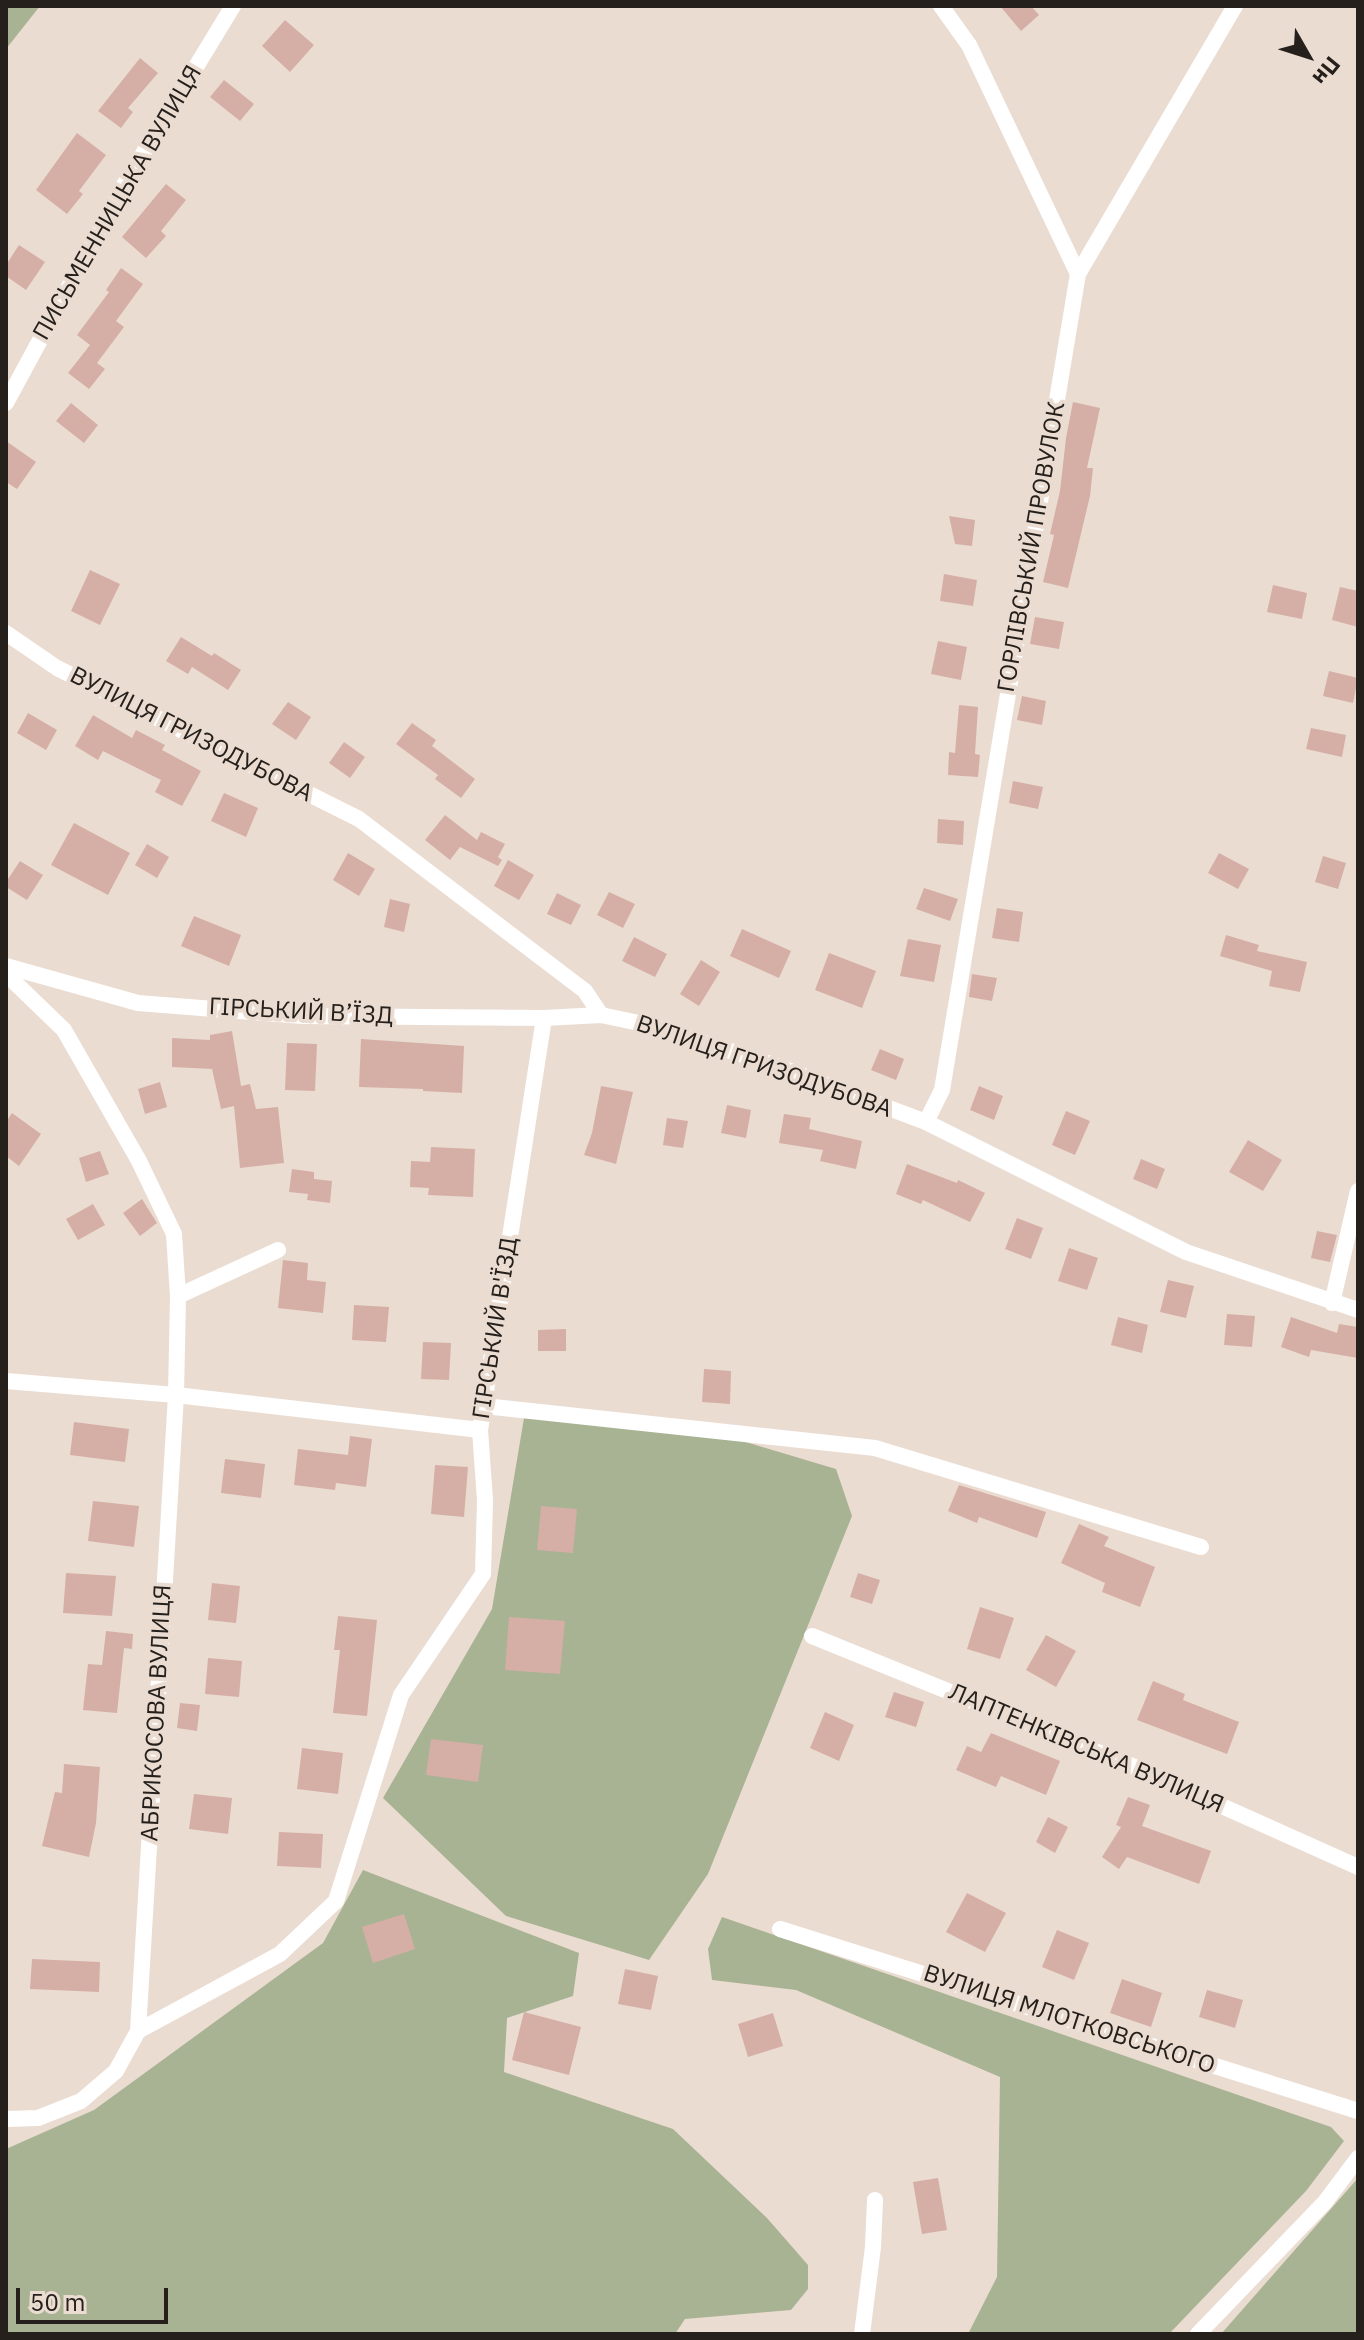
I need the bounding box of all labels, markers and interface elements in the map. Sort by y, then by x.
north arrow [1268,16,1348,96]
text: Пн [1307,51,1347,92]
street label: ПИСЬМЕННИЦЬКА ВУЛИЦЯ [27,61,209,345]
street label: ГОРЛІВСЬКИЙ ПРОВУЛОК [992,399,1072,695]
street label: ВУЛИЦЯ ГРИЗОДУБОВА [65,661,317,809]
street label: ГІРСЬКИЙ В’ЇЗД [208,993,394,1031]
street label: ВУЛИЦЯ ГРИЗОДУБОВА [632,1010,896,1124]
street label: ГІРСЬКИЙ В'ЇЗД [467,1235,525,1421]
street label: АБРИКОСОВА ВУЛИЦЯ [136,1584,178,1842]
street label: ЛАПТЕНКІВСЬКА ВУЛИЦЯ [944,1678,1228,1820]
street label: ВУЛИЦЯ МЛОТКОВСЬКОГО [920,1959,1218,2081]
scale bar [20,2272,172,2322]
text: 50 m [30,2286,85,2318]

